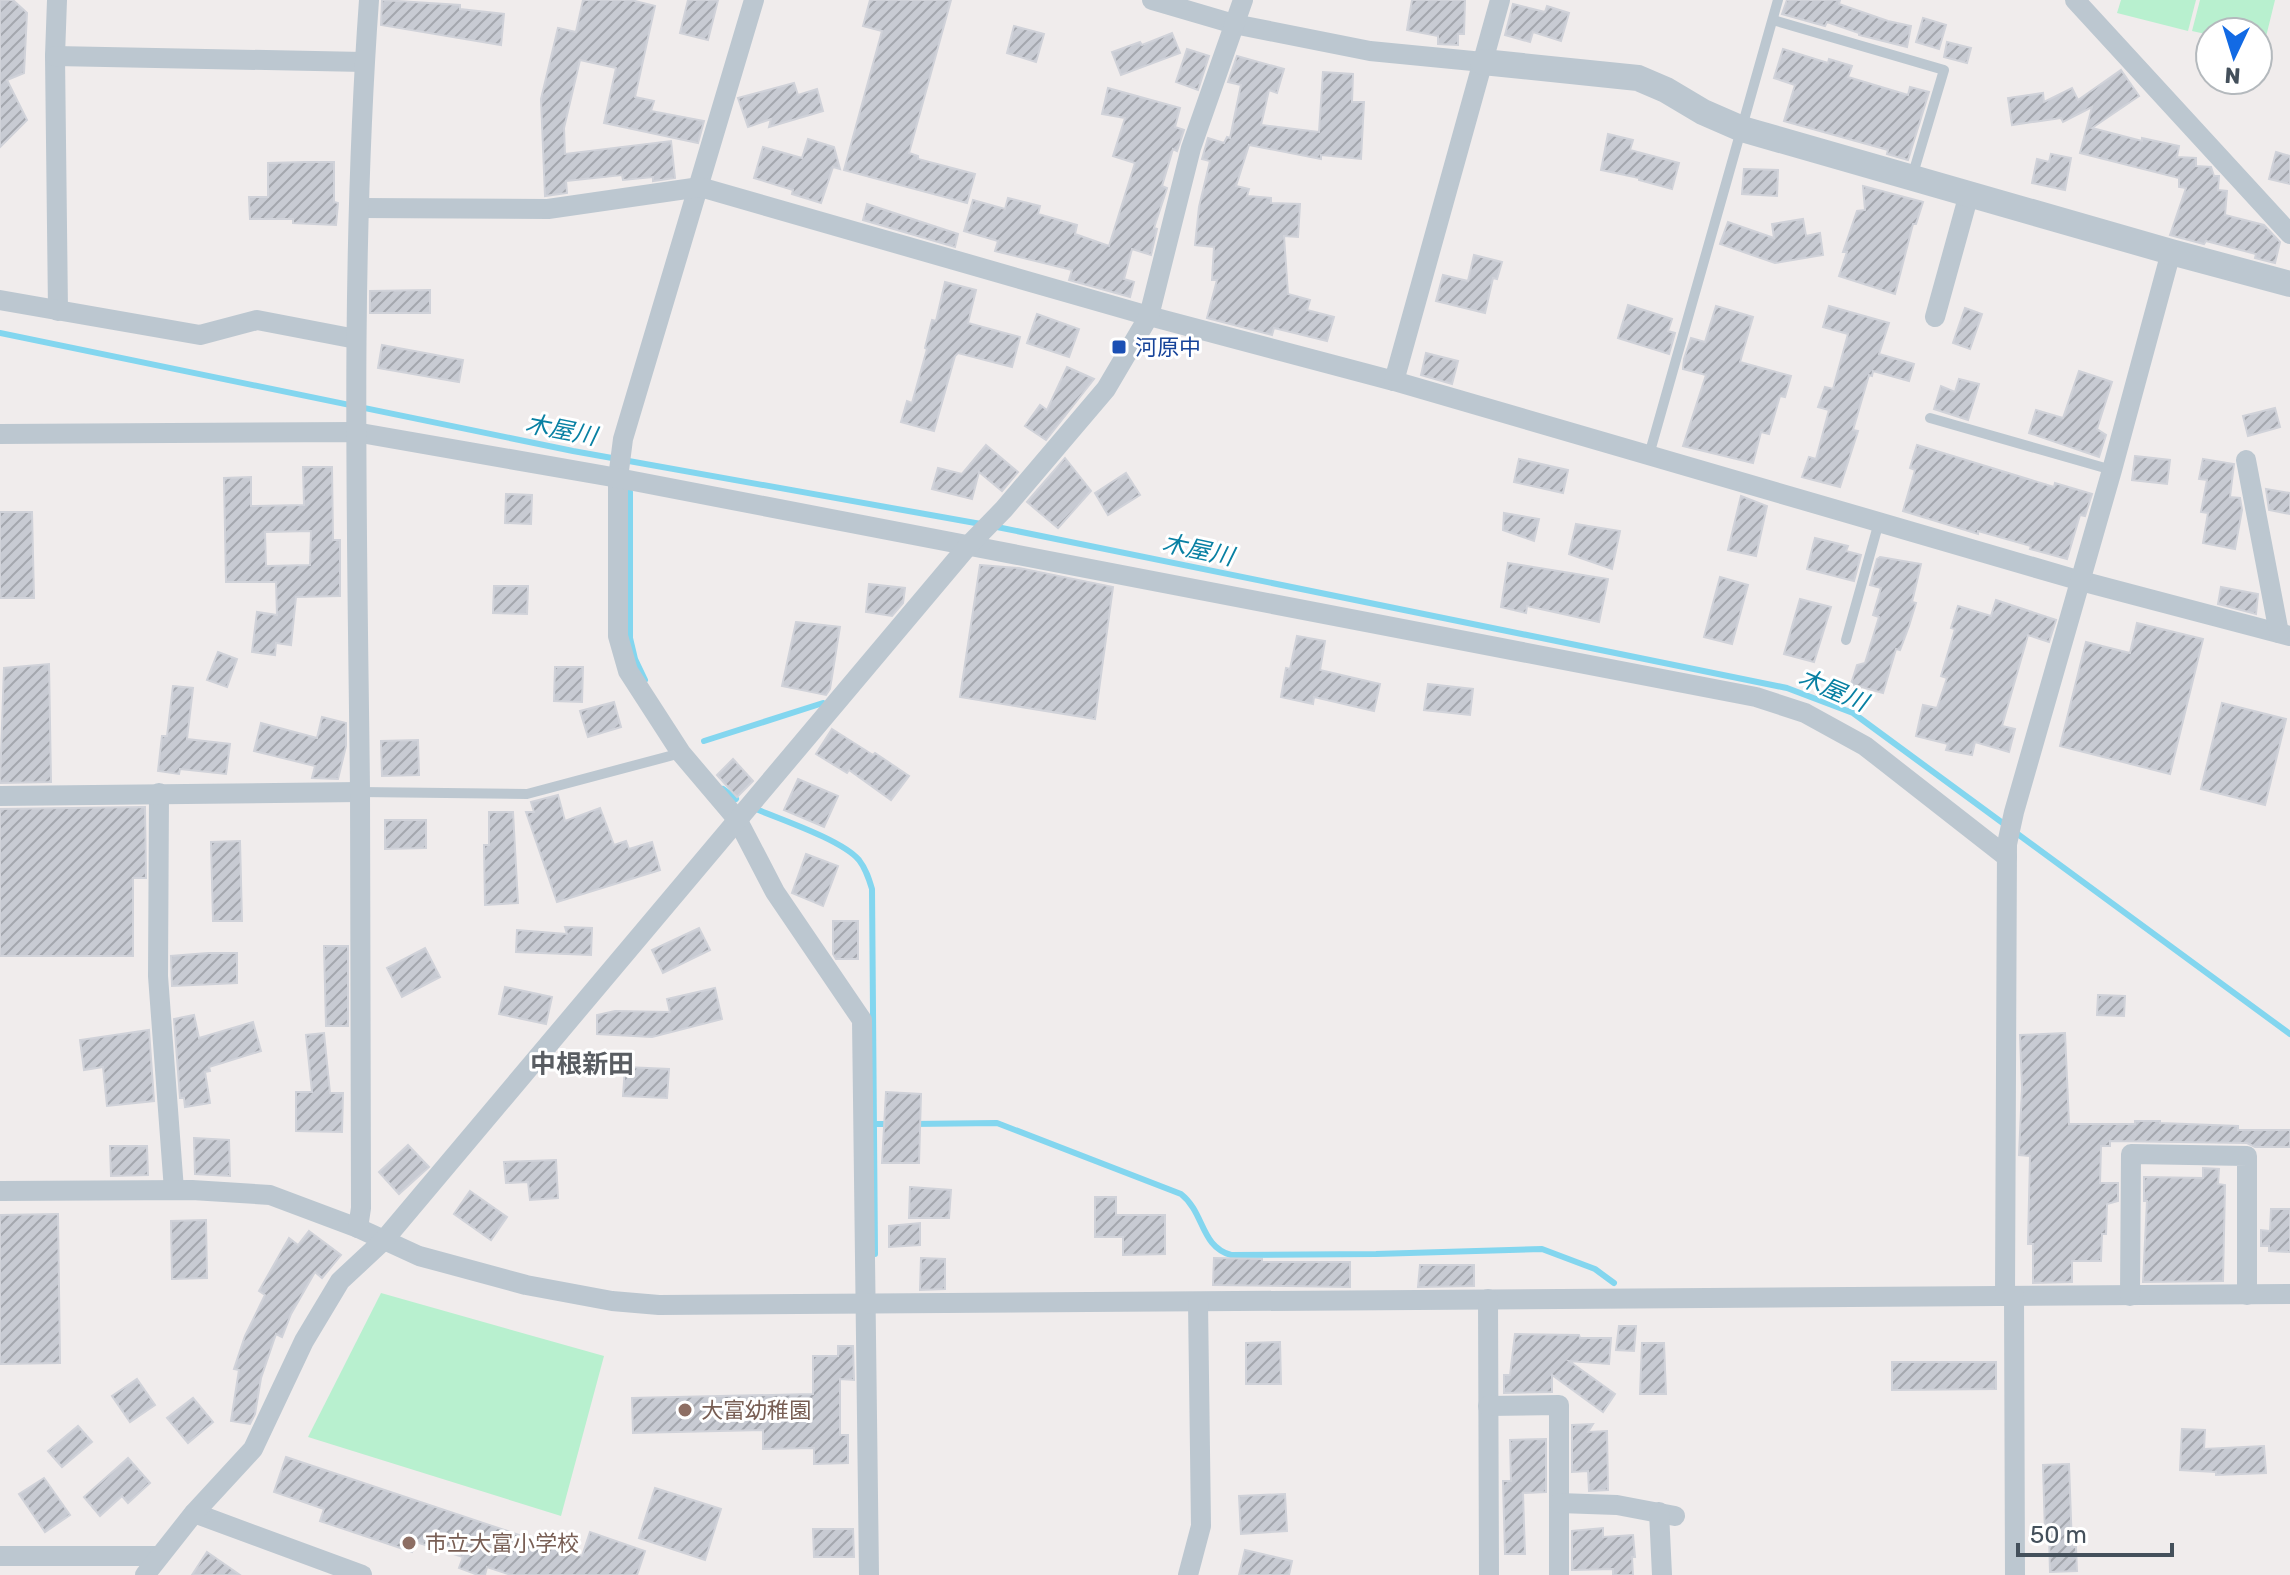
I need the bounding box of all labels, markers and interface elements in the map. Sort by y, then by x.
north arrow [2194,16,2274,96]
text: N [2224,61,2241,89]
place label: 河原中 [1135,334,1201,361]
marker: 河原中 [1110,338,1128,356]
water label: 木屋川 [523,409,602,451]
water label: 木屋川 [1160,529,1239,572]
water label: 木屋川 [1794,663,1874,718]
district label: 中根新田 [530,1049,634,1080]
place label: 大富幼稚園 [701,1397,811,1424]
marker: 大富幼稚園 [676,1401,694,1419]
scale bar [2018,1507,2172,1557]
text: 50 m [2030,1521,2087,1549]
place label: 市立大富小学校 [425,1530,579,1557]
marker: 市立大富小学校 [400,1534,418,1552]

